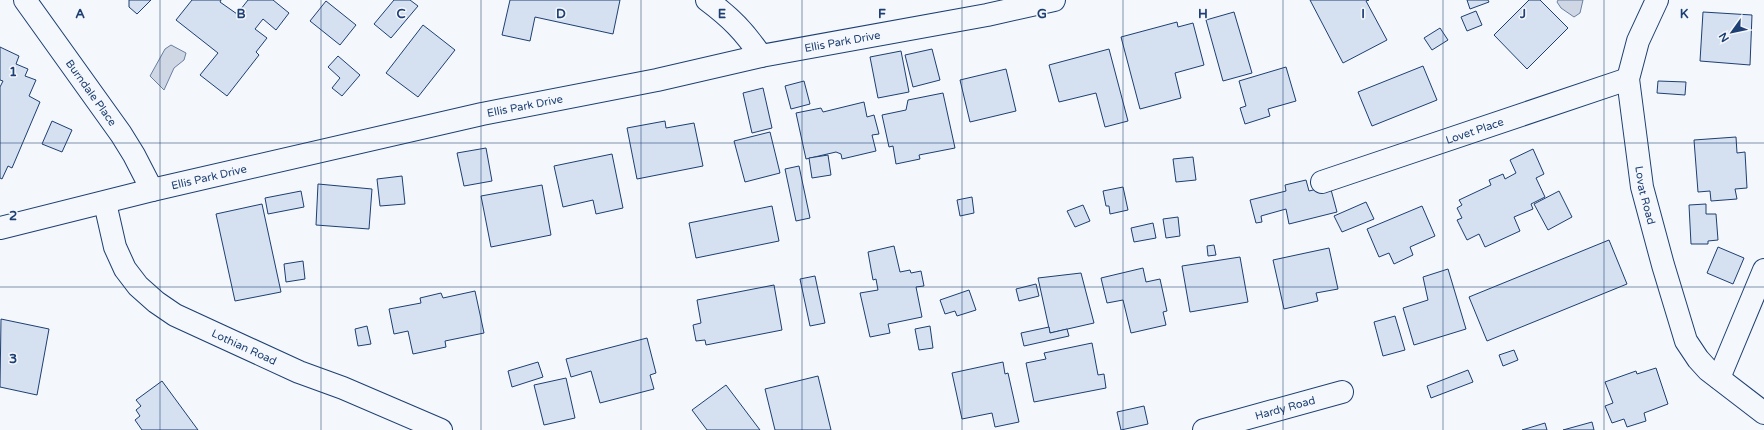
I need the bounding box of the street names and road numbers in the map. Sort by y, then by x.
street label: Ellis Park Drive [803,28,881,55]
street label: Burndale Place [63,57,120,128]
street label: Ellis Park Drive [486,92,564,119]
street label: Lovet Place [1444,115,1505,146]
street label: Ellis Park Drive [170,162,248,192]
street label: Lovat Road [1633,165,1658,226]
street label: Lothian Road [210,326,279,367]
street label: Hardy Road [1253,393,1317,422]

